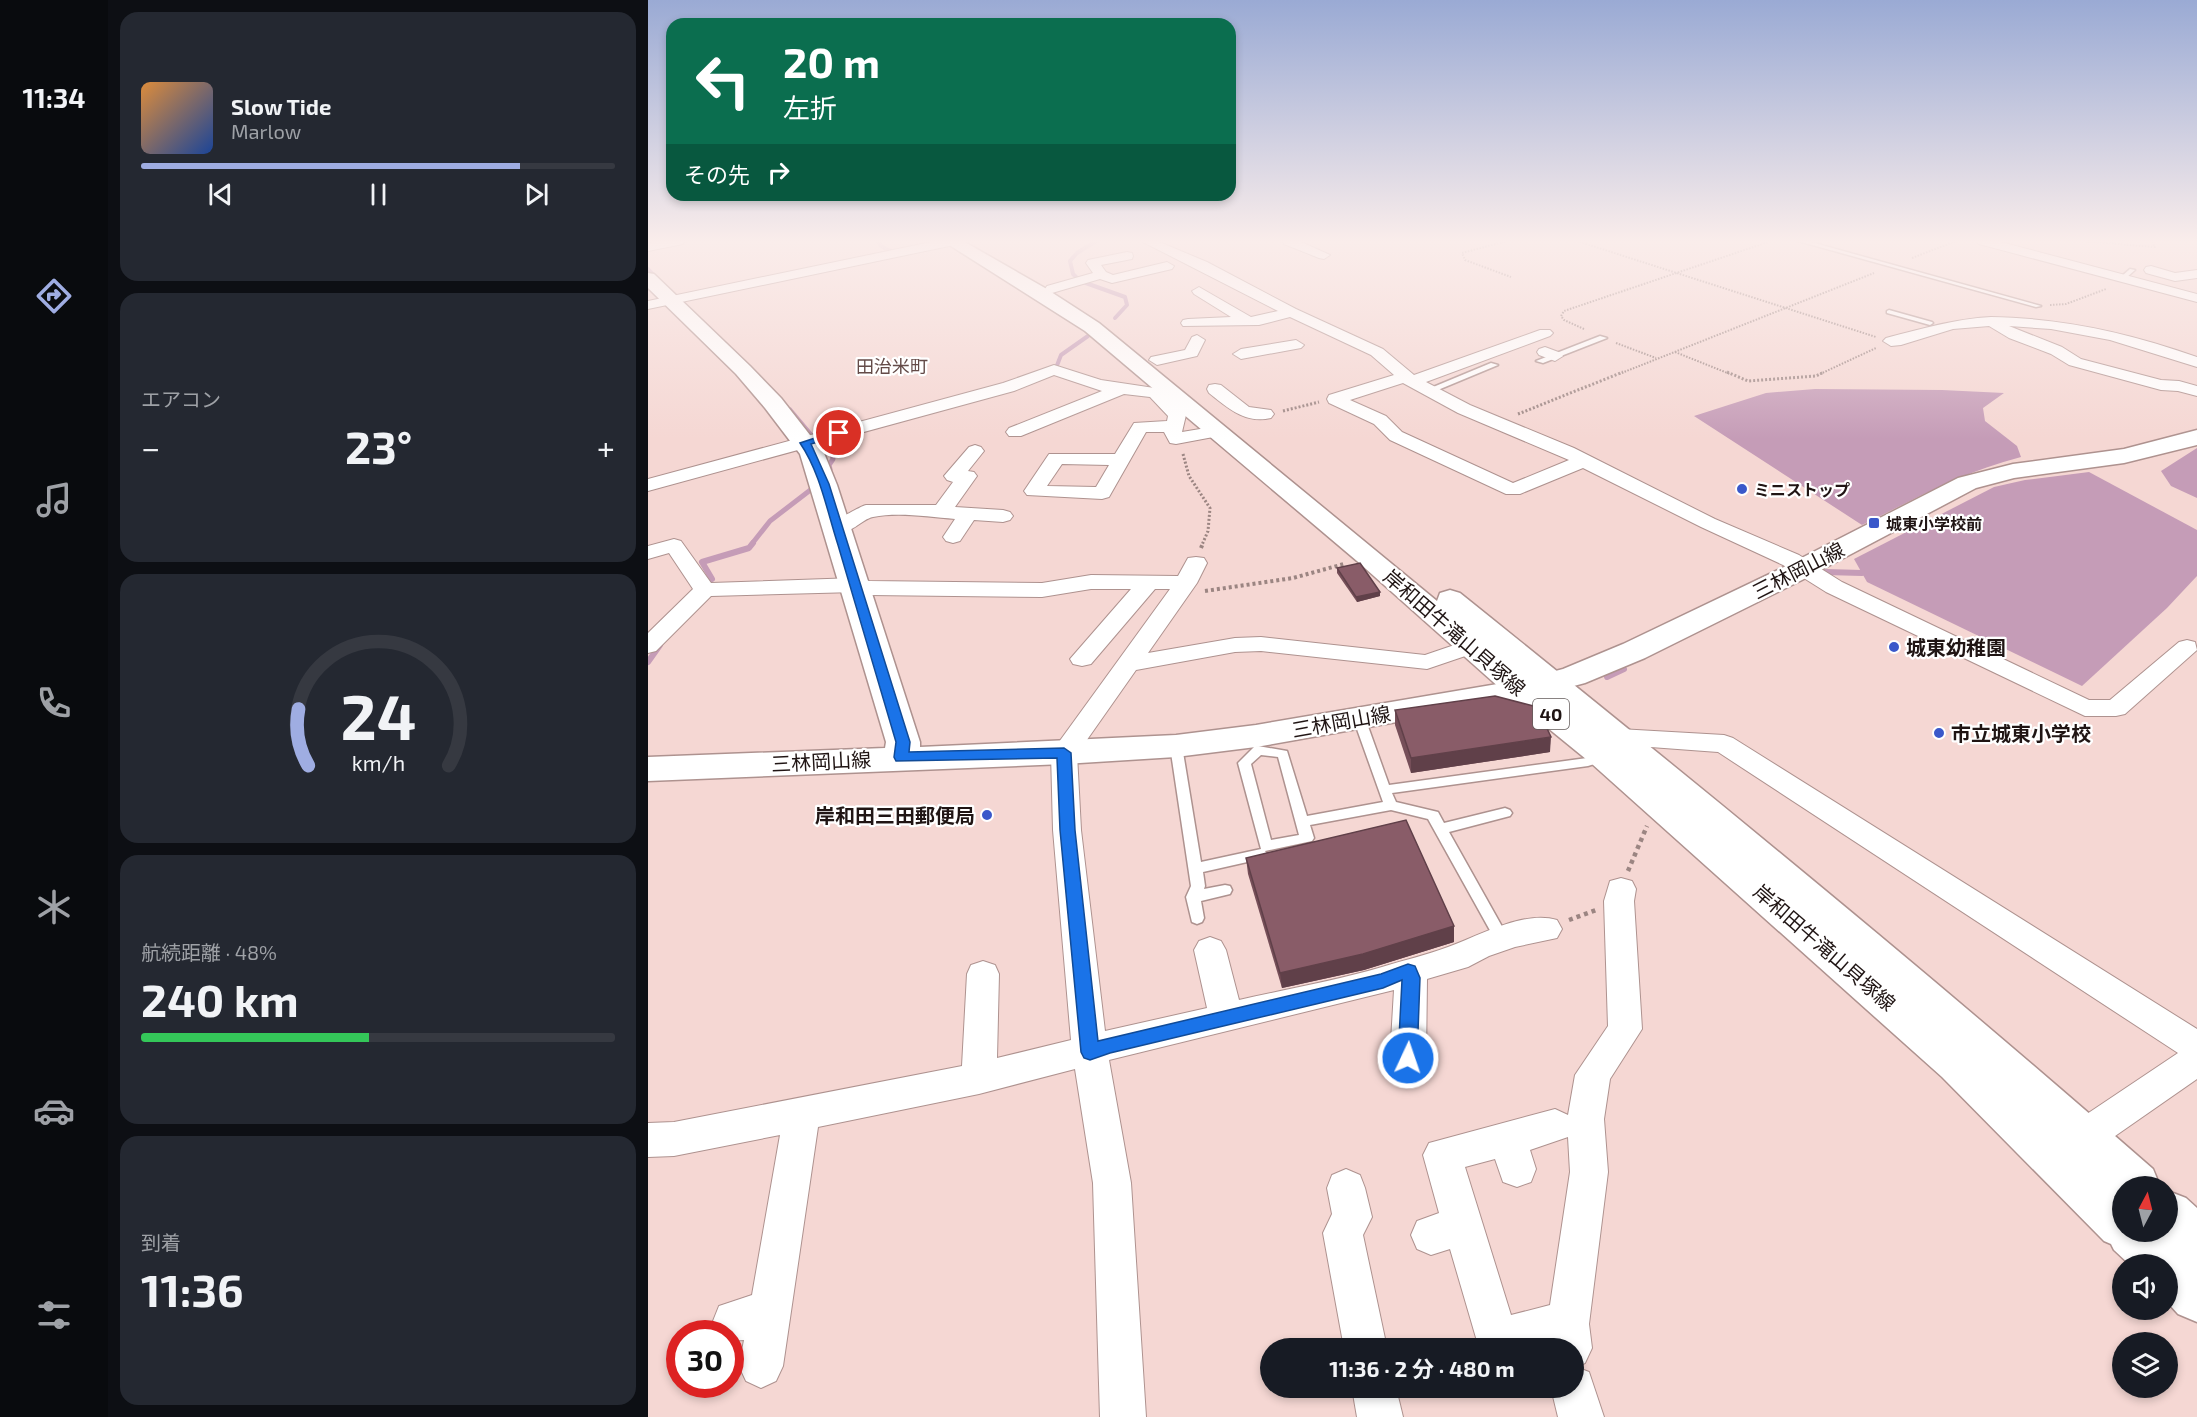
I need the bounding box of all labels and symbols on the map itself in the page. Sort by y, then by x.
district label: 田治米町 [856,355,928,377]
pin [813,407,864,458]
place label: ミニストップ [1754,480,1850,499]
marker: ミニストップ [1735,482,1749,496]
place label: 城東小学校前 [1886,514,1982,533]
marker: 城東小学校前 [1867,516,1881,530]
street label: 三林岡山線 [1748,537,1848,603]
street label: 岸和田牛滝山貝塚線 [1379,564,1531,700]
place label: 城東幼稚園 [1906,635,2006,659]
marker: 城東幼稚園 [1887,640,1901,654]
road number: 40 [1533,699,1569,729]
street label: 三林岡山線 [1290,700,1392,742]
place label: 市立城東小学校 [1951,721,2091,745]
marker: 市立城東小学校 [1932,726,1946,740]
street label: 三林岡山線 [770,746,872,776]
place label: 岸和田三田郵便局 [815,803,975,827]
marker: 岸和田三田郵便局 [980,808,994,822]
street label: 岸和田牛滝山貝塚線 [1749,879,1901,1015]
position arrow [1376,1026,1440,1090]
north arrow [2112,1176,2178,1242]
speed limit sign: 30 [666,1320,744,1398]

